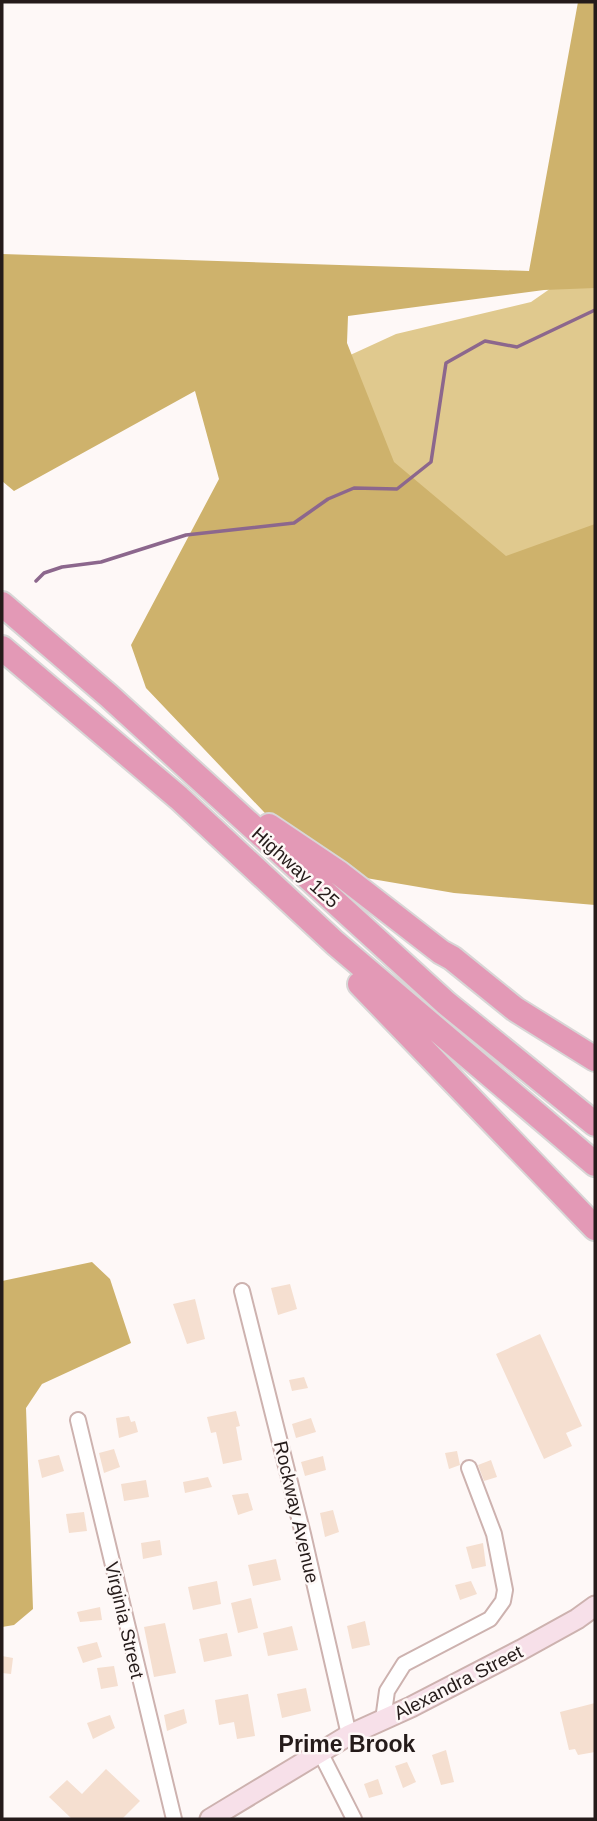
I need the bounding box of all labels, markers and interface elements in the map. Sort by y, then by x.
street label: Highway 125 [248,823,344,912]
street label: Rockway Avenue [270,1439,323,1585]
street label: Virginia Street [101,1560,148,1681]
street label: Alexandra Street [390,1641,527,1724]
district label: Prime Brook [279,1731,416,1757]

